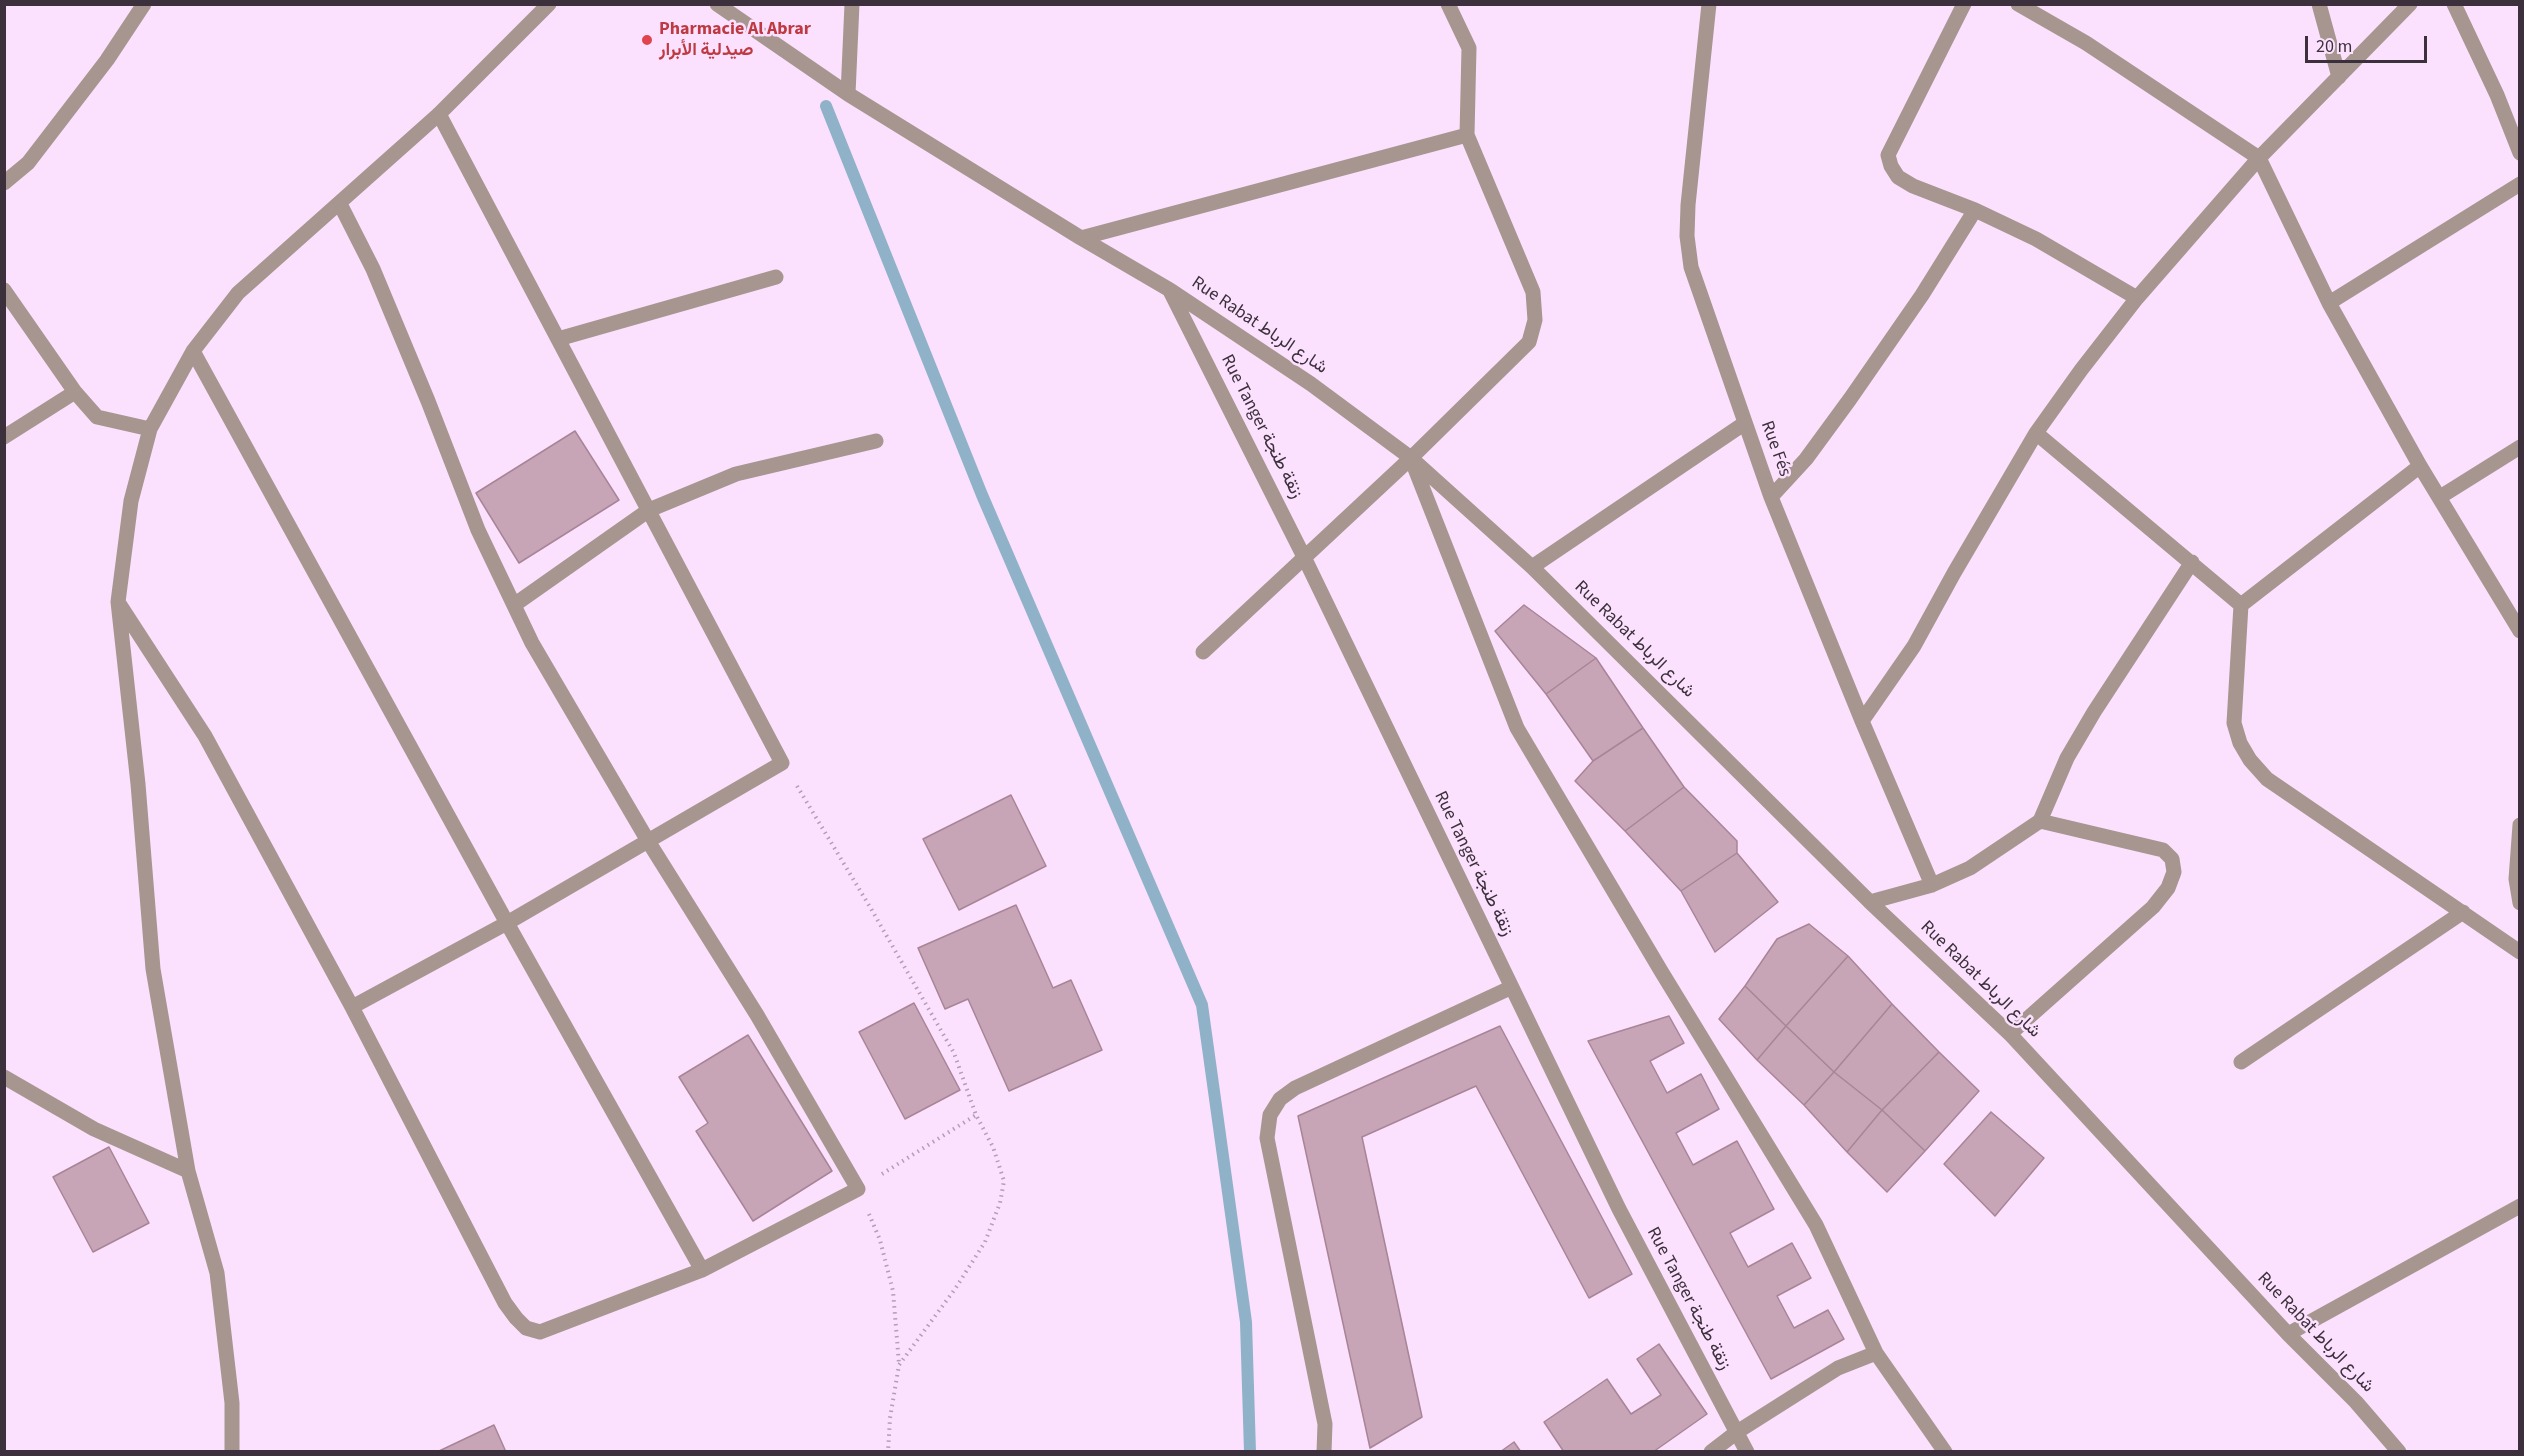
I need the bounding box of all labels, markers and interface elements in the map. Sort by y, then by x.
place label: Pharmacie Al Abrar صيدلية الأبرار [659,19,811,62]
scale bar [2308,24,2430,62]
marker: Pharmacie Al Abrar صيدلية الأبرار [640,33,654,47]
text: 20 m [2316,34,2352,59]
street label: Rue Rabat شارع الرباط [1187,273,1331,379]
street label: Rue Tanger زنقة طنجة [1215,351,1307,503]
street label: Rue Fés [1755,418,1795,480]
street label: Rue Rabat شارع الرباط [1569,577,1699,703]
street label: Rue Tanger زنقة طنجة [1428,788,1518,940]
street label: Rue Rabat شارع الرباط [1915,917,2045,1043]
street label: Rue Tanger زنقة طنجة [1641,1224,1735,1374]
street label: Rue Rabat شارع الرباط [2252,1268,2378,1398]

